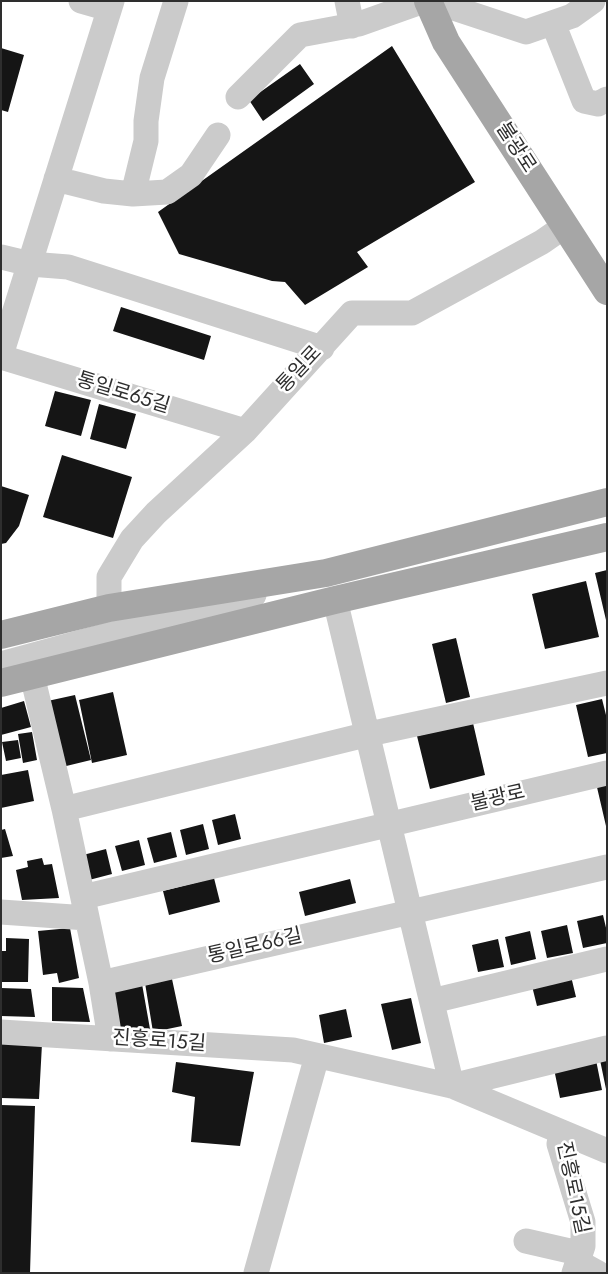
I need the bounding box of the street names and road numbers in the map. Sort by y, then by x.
street label: 불광로 [490,118,540,178]
street label: 통일로 [272,342,328,398]
street label: 통일로65길 [73,368,173,420]
street label: 불광로 [468,781,528,817]
street label: 통일로66길 [205,924,305,970]
street label: 진흥로15길 [111,1027,207,1057]
street label: 진흥로15길 [551,1140,593,1236]

